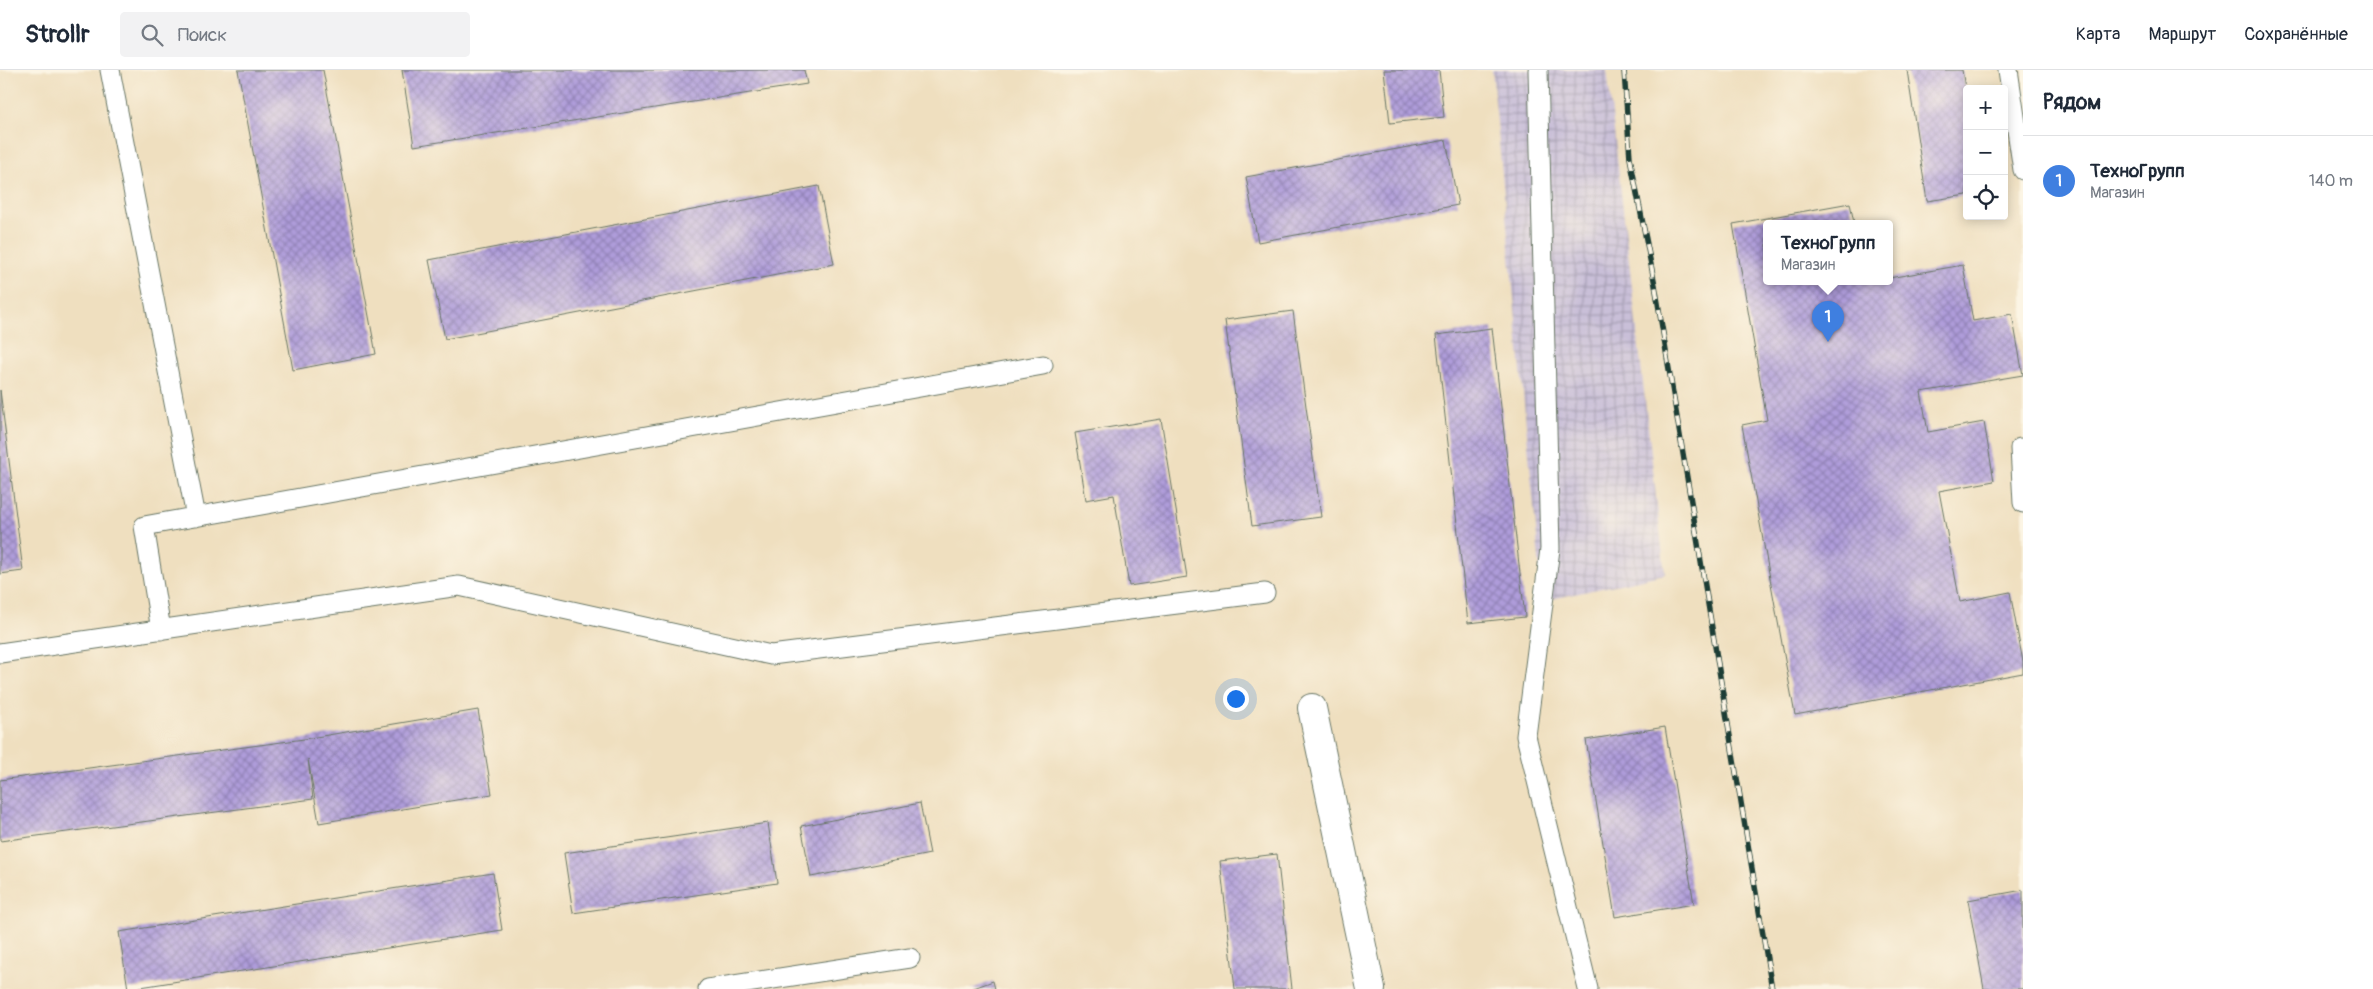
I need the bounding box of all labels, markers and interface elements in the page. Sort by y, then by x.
search box [120,12,470,57]
text: Strollr [25,20,90,49]
icon: search [138,21,166,49]
text: Поиск [178,23,227,47]
text: Карта [2076,23,2120,46]
text: Маршрут [2148,23,2216,46]
text: Сохранённые [2244,23,2348,46]
map controls [1963,85,2008,220]
button: + [1963,85,2008,130]
text: Рядом [2043,89,2101,116]
button: − [1963,130,2008,175]
text: ТехноГрупп [2090,159,2185,183]
text: 1 [2056,171,2062,191]
text: 140 m [2309,171,2353,191]
button: locate [1963,175,2008,220]
text: Магазин [2090,183,2145,203]
popup [1763,220,1893,285]
text: ТехноГрупп [1781,231,1875,255]
text: Магазин [1781,255,1835,275]
pin: 1 [1812,301,1844,342]
your location [1223,686,1249,712]

